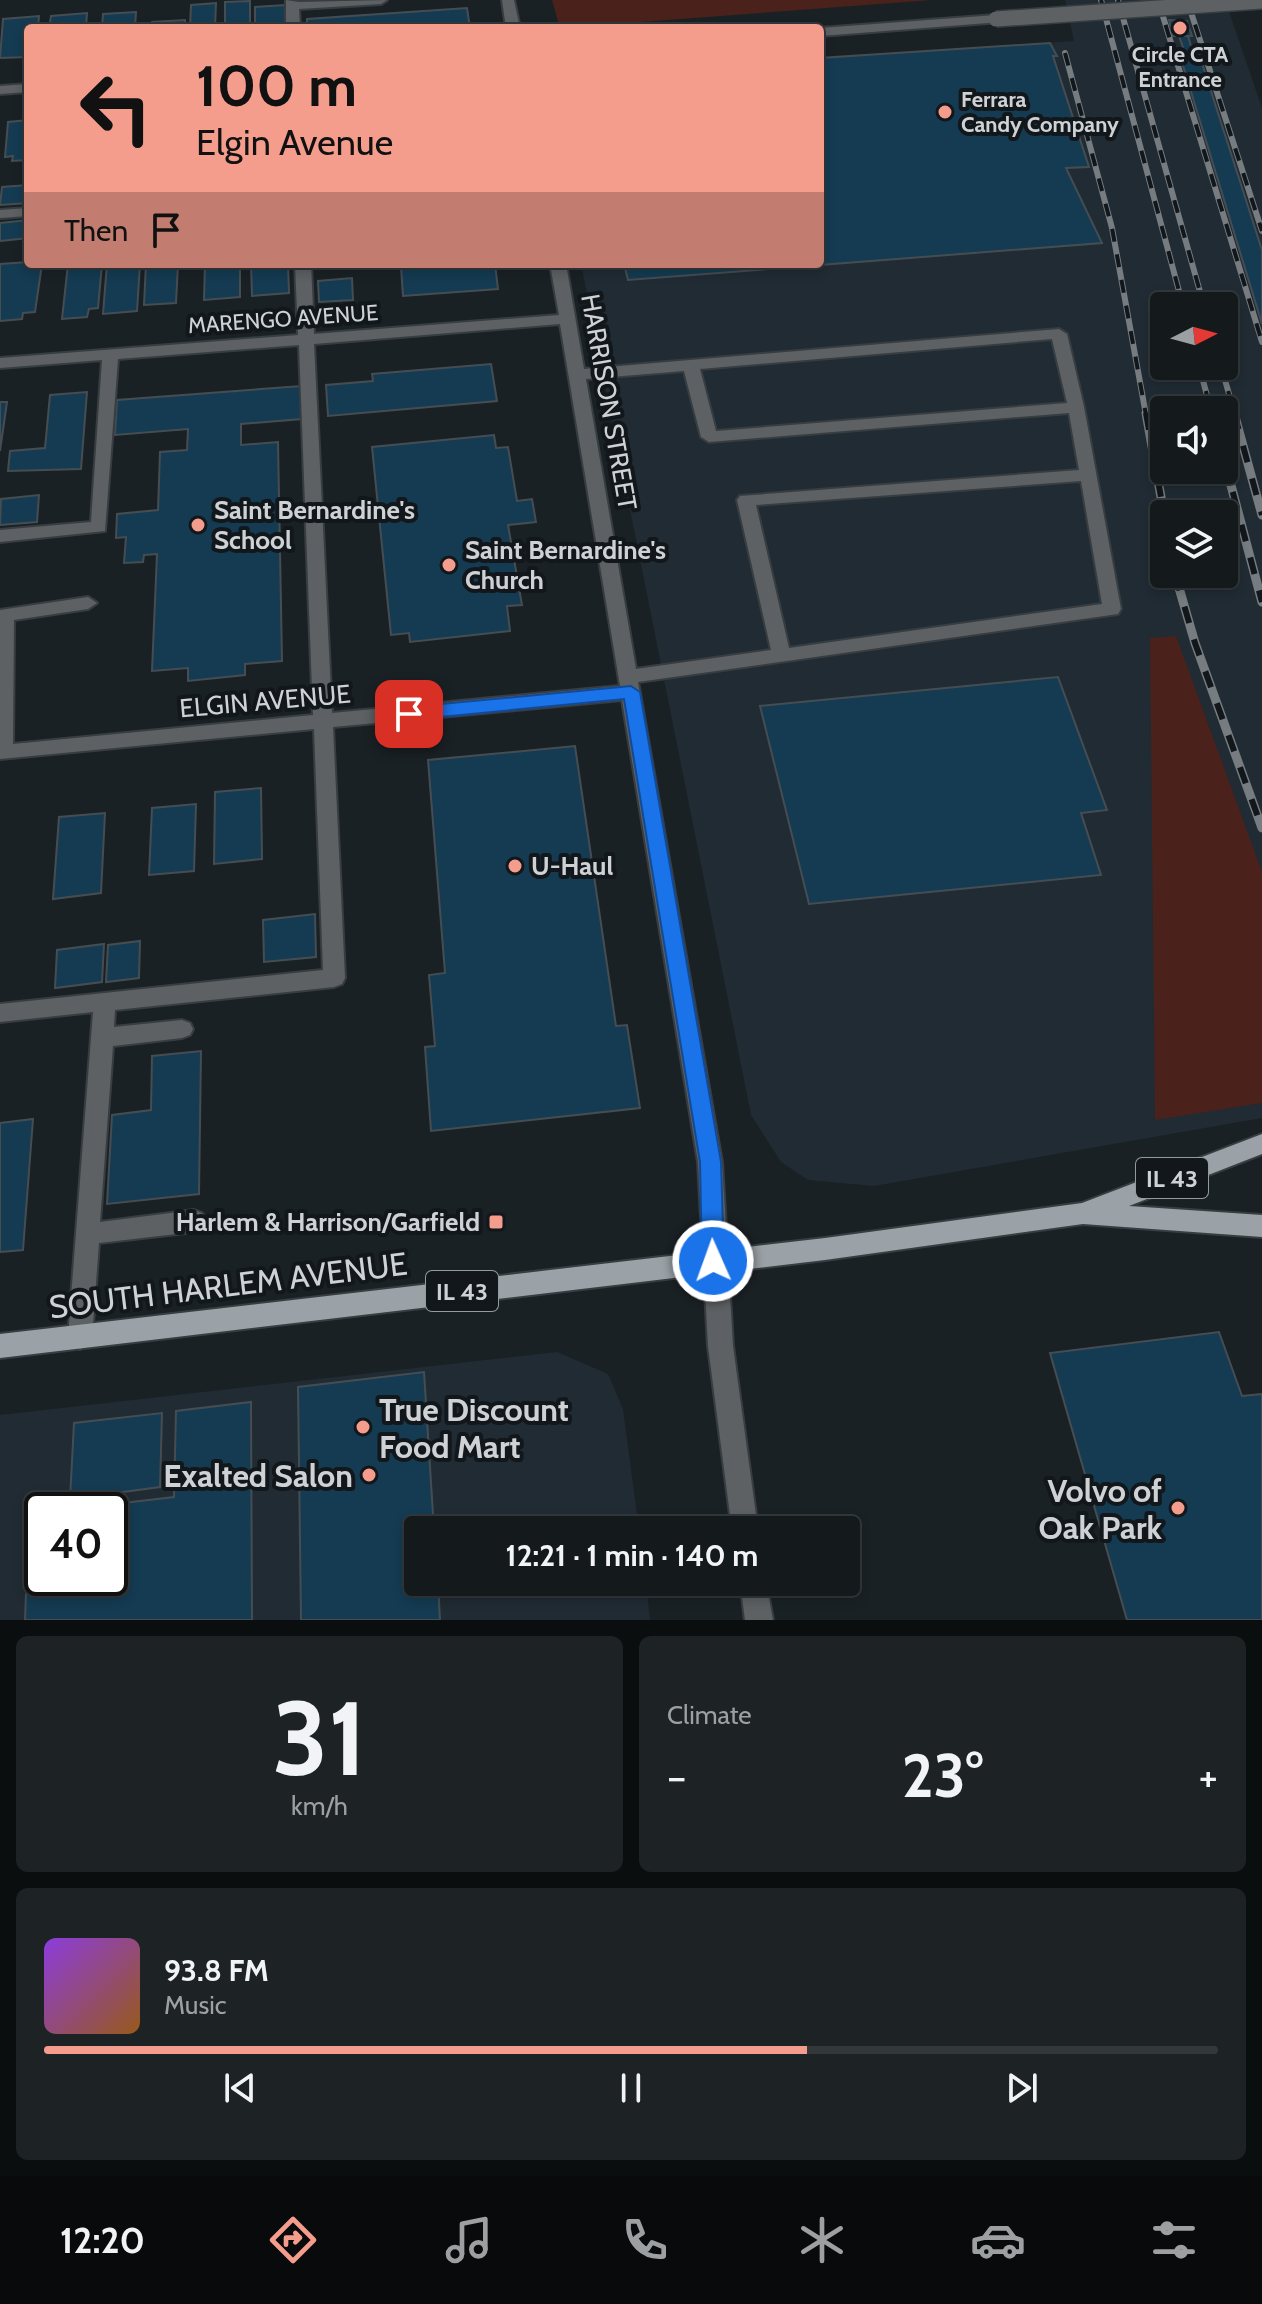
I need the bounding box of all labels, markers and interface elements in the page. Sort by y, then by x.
marker: Circle CTA Entrance [1171,19,1189,37]
place label: Circle CTA Entrance [1132,41,1228,93]
text: 100 m [196,52,357,120]
icon: left [64,56,168,160]
place label: Ferrara Candy Company [961,86,1119,138]
marker: Ferrara Candy Company [936,103,954,121]
text: Elgin Avenue [196,120,393,164]
icon: arrive [144,208,188,252]
text: Then [64,212,128,249]
street label: HARRISON STREET [574,291,644,513]
north arrow [1150,292,1238,380]
map controls [1150,292,1238,588]
street label: MARENGO AVENUE [187,299,379,339]
button: sound [1150,396,1238,484]
place label: Saint Bernardine's School [214,494,415,556]
button: layers [1150,500,1238,588]
marker: Saint Bernardine's School [189,516,207,534]
place label: Saint Bernardine's Church [465,534,666,596]
marker: Saint Bernardine's Church [440,556,458,574]
street label: ELGIN AVENUE [178,678,352,724]
pin [375,680,443,748]
icon: arrive [387,692,431,736]
place label: U-Haul [531,850,613,882]
marker: U-Haul [506,857,524,875]
road number: IL 43 [1136,1158,1208,1198]
place label: Harlem & Harrison/Garfield [176,1206,480,1238]
marker: Harlem & Harrison/Garfield [487,1213,505,1231]
position arrow [671,1219,755,1303]
street label: SOUTH HARLEM AVENUE [47,1244,409,1326]
road number: IL 43 [426,1271,498,1311]
place label: True Discount Food Mart [379,1390,569,1466]
marker: True Discount Food Mart [354,1418,372,1436]
place label: Exalted Salon [163,1456,353,1495]
marker: Exalted Salon [360,1466,378,1484]
place label: Volvo of Oak Park [1039,1471,1162,1547]
speed limit sign: 40 [24,1492,128,1596]
marker: Volvo of Oak Park [1169,1499,1187,1517]
text: 12:21 · 1 min · 140 m [506,1537,758,1574]
text: 31 [272,1675,367,1801]
text: Climate [667,1699,752,1731]
text: 23° [902,1739,983,1812]
text: − [667,1750,686,1803]
text: + [1199,1750,1218,1803]
text: km/h [291,1790,348,1822]
text: 93.8 FM [164,1952,269,1989]
text: Music [164,1989,227,2021]
icon: previous [218,2066,262,2110]
icon: pause [609,2066,653,2110]
icon: next [1000,2066,1044,2110]
icon: directions [265,2212,321,2268]
icon: music [441,2212,497,2268]
icon: phone [617,2212,673,2268]
icon: climate [794,2212,850,2268]
icon: car [970,2212,1026,2268]
icon: filters [1146,2212,1202,2268]
text: 12:20 [60,2218,145,2262]

